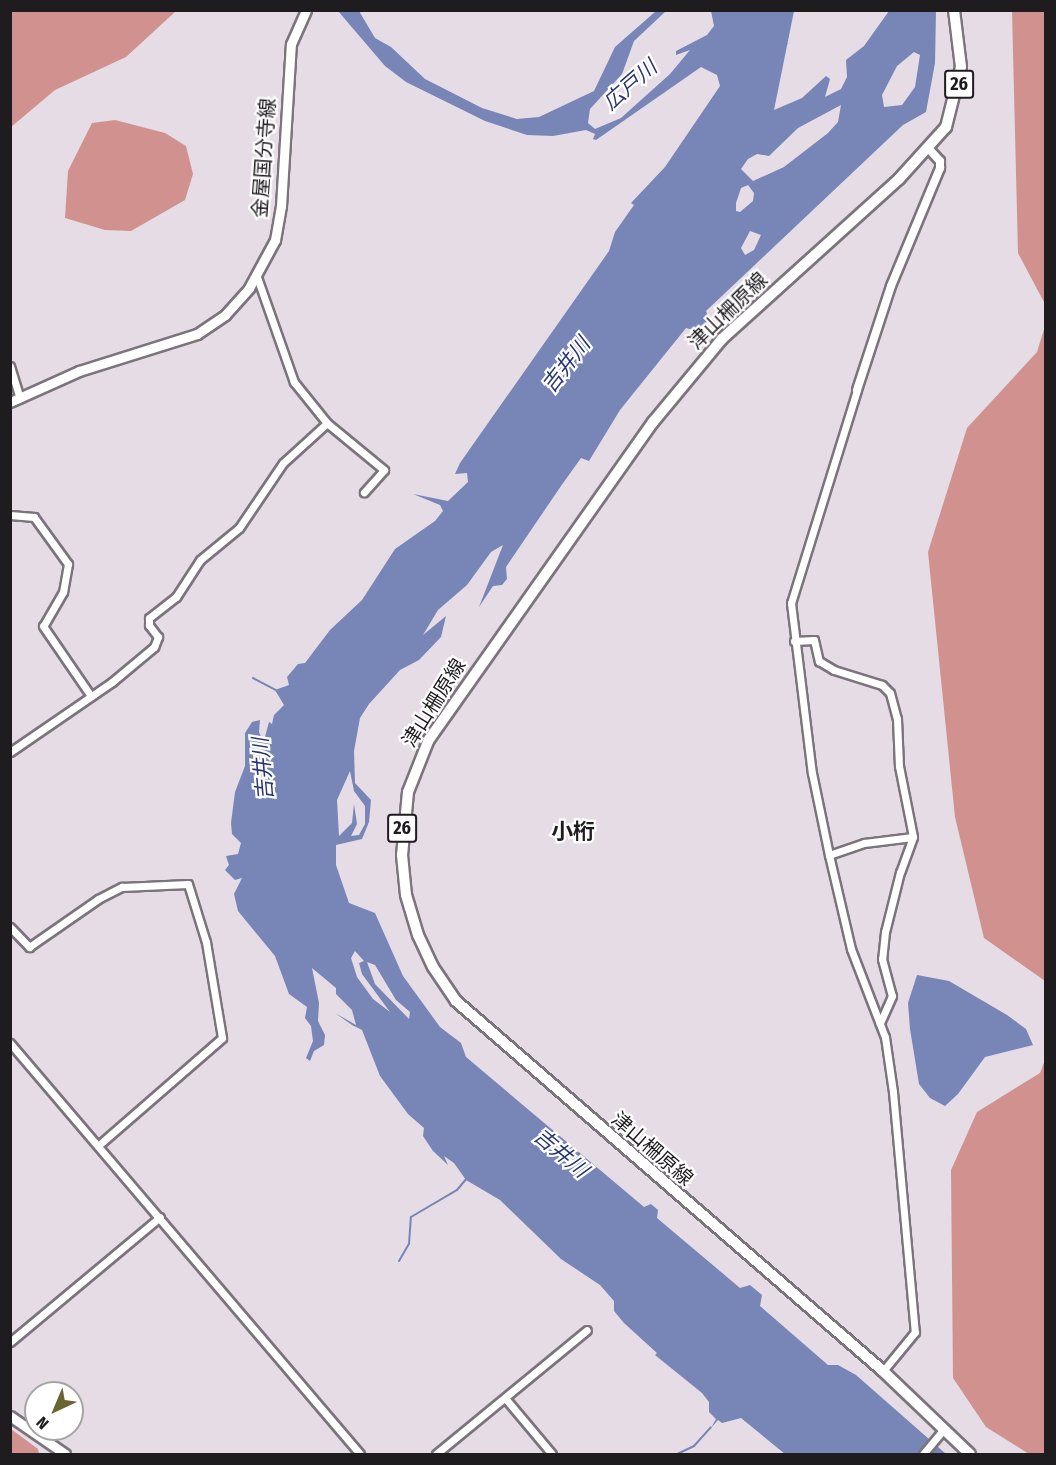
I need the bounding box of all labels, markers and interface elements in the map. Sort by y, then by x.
water label: 広戸川 [598,55,662,115]
road number: 26 [944,69,974,99]
street label: 金屋国分寺線 [248,97,280,219]
street label: 津山柵原線 [684,268,772,354]
water label: 吉井川 [537,332,595,398]
street label: 津山柵原線 [397,654,471,752]
water label: 吉井川 [248,737,278,801]
road number: 26 [387,813,417,843]
district label: 小桁 [551,819,595,845]
street label: 津山柵原線 [606,1107,698,1191]
water label: 吉井川 [529,1123,593,1183]
north arrow [24,1381,84,1441]
text: N [32,1413,53,1433]

